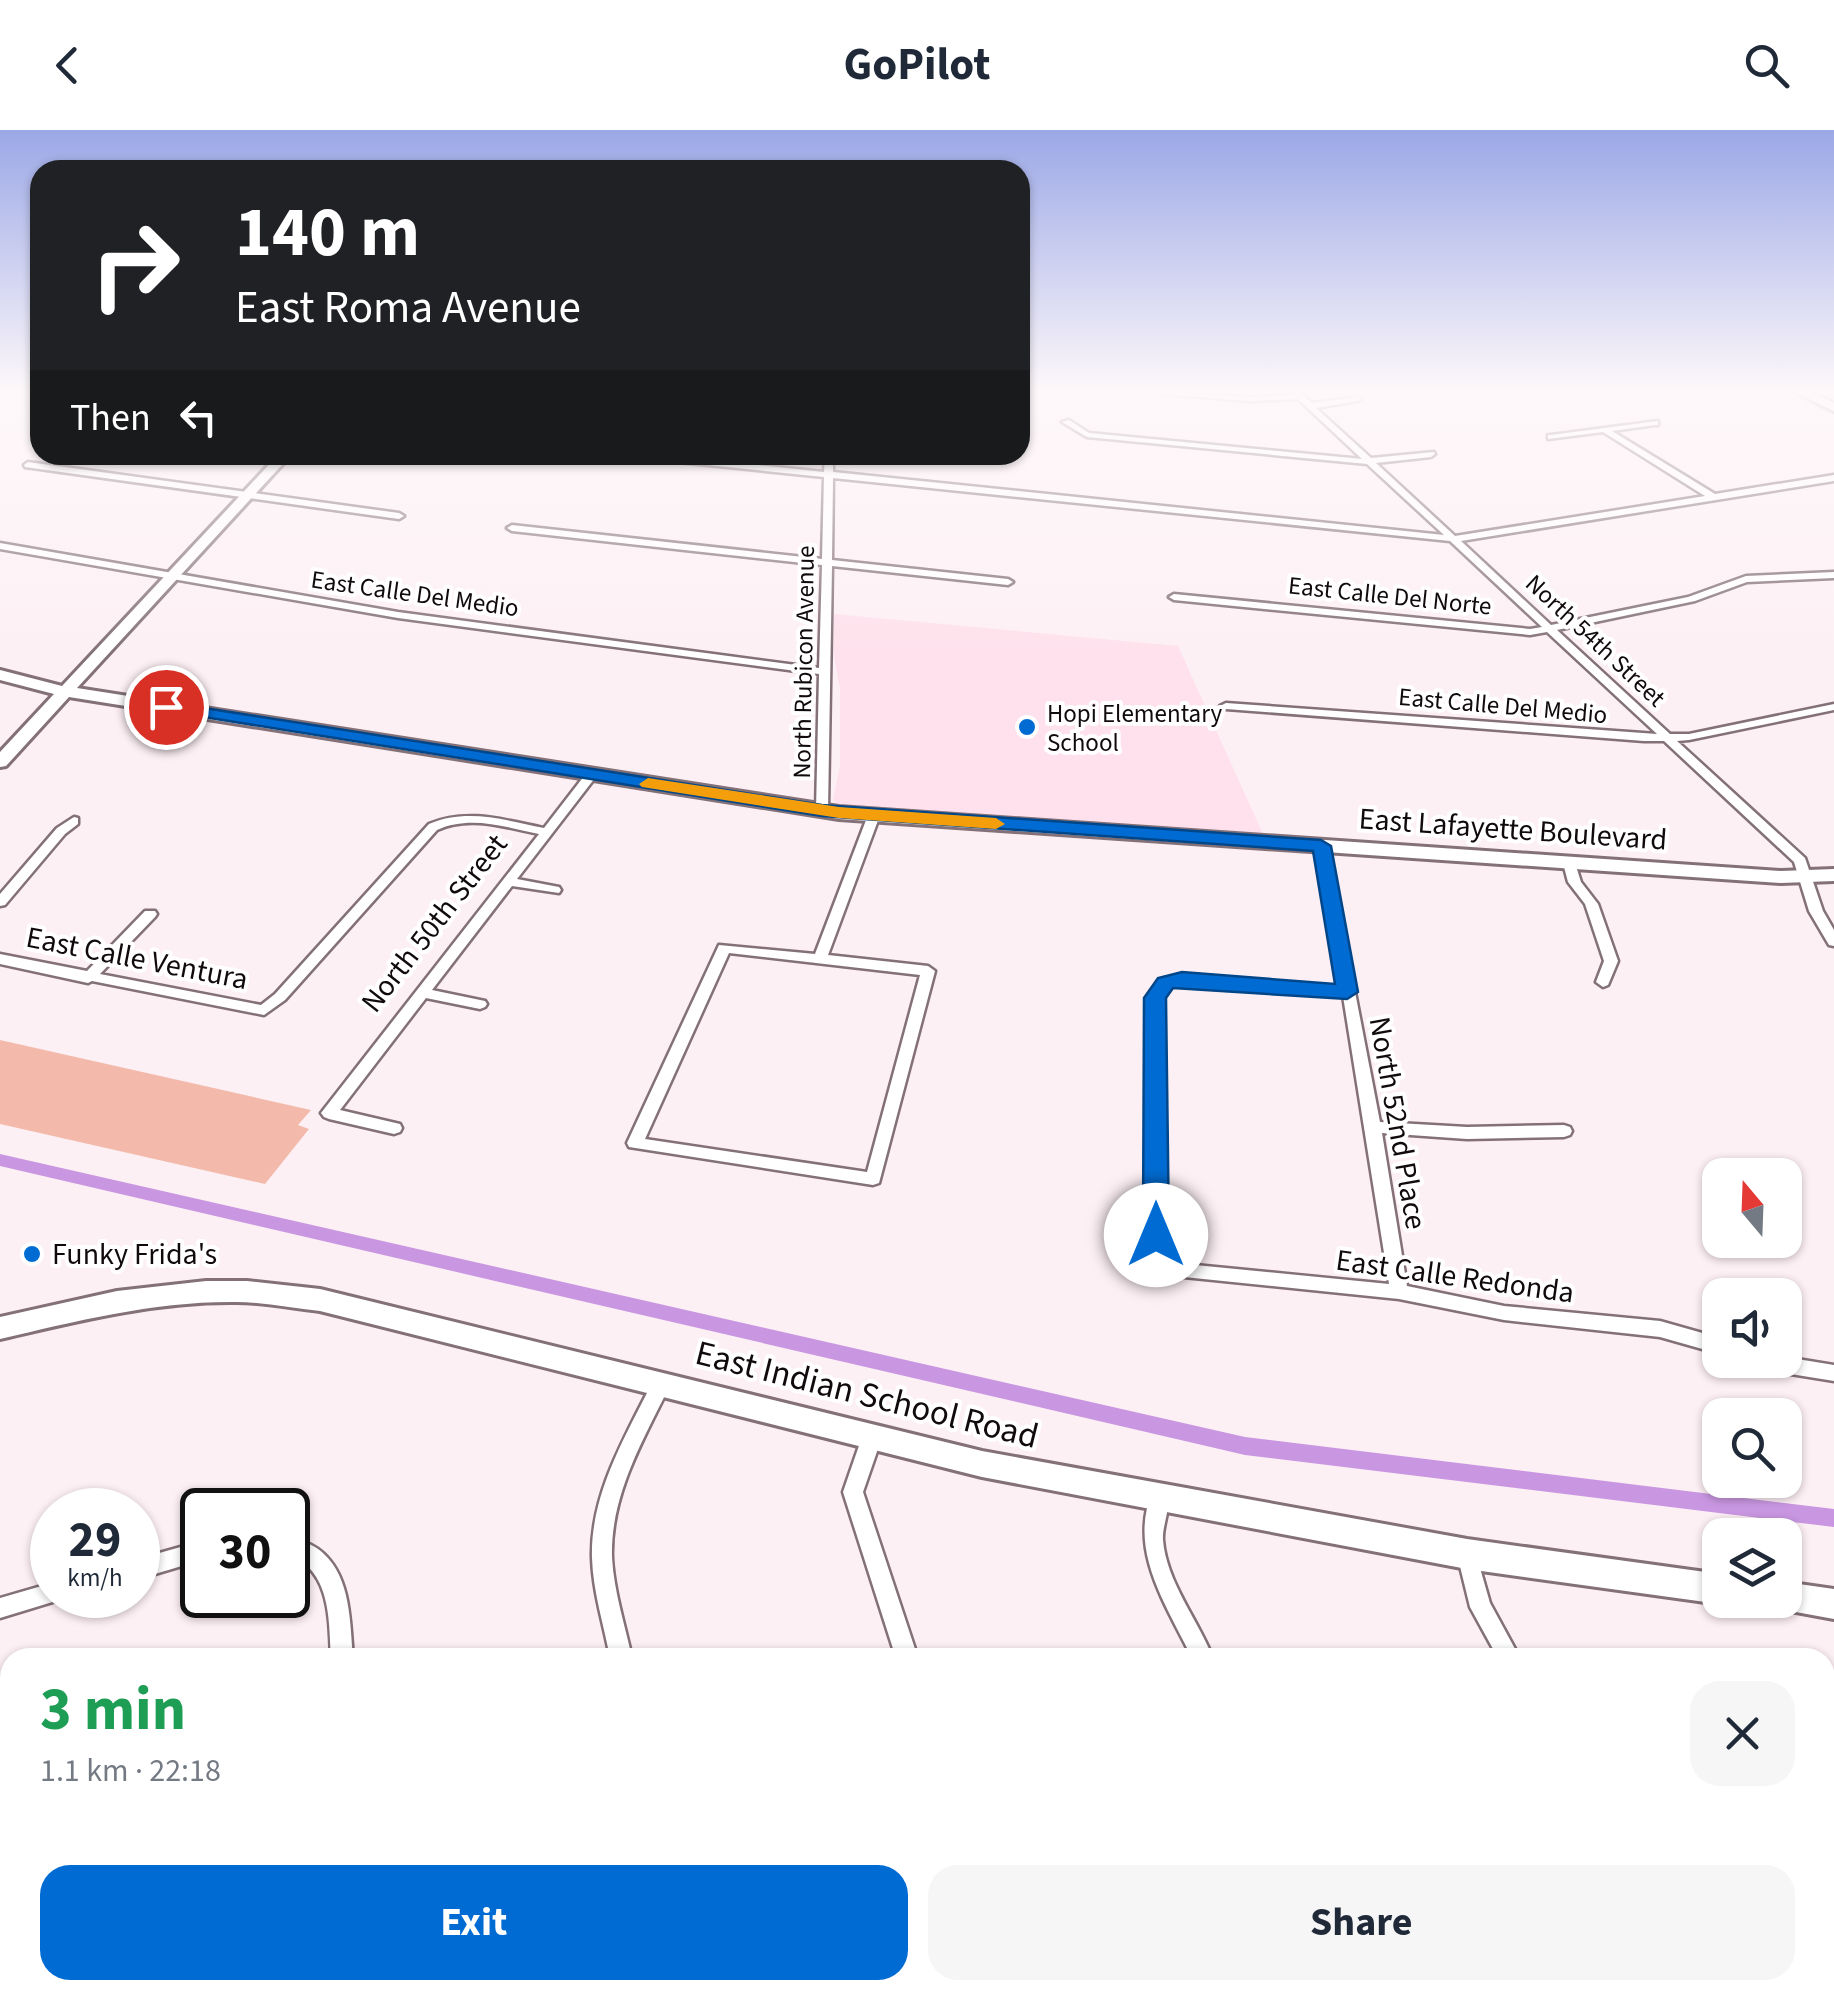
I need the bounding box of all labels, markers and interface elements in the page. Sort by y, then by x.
text: GoPilot [844,33,990,97]
icon: back [40,38,95,93]
icon: search [1739,38,1794,93]
text: 140 m [235,183,420,283]
icon: right [70,200,200,330]
text: East Roma Avenue [235,276,581,340]
icon: left [171,390,226,445]
text: Then [70,391,151,445]
street label: North Rubicon Avenue [784,545,824,779]
street label: East Calle Del Medio [309,562,521,626]
street label: North 54th Street [1517,566,1674,716]
street label: East Calle Del Norte [1286,567,1493,625]
pin [124,665,209,750]
street label: East Calle Del Medio [1397,679,1609,733]
icon: arrive [139,680,194,735]
place label: Hopi Elementary School [1047,696,1222,761]
marker: Hopi Elementary School [1016,716,1038,738]
street label: East Lafayette Boulevard [1357,797,1669,862]
street label: North 50th Street [351,825,518,1022]
street label: East Calle Ventura [22,916,251,1001]
street label: North 52nd Place [1358,1013,1437,1233]
north arrow [1702,1158,1802,1258]
map controls [1702,1158,1802,1618]
position arrow [1104,1183,1208,1287]
place label: Funky Frida's [52,1233,217,1276]
street label: East Calle Redonda [1333,1238,1577,1315]
marker: Funky Frida's [21,1243,43,1265]
button: sound [1702,1278,1802,1378]
street label: East Indian School Road [690,1328,1043,1462]
button: search [1702,1398,1802,1498]
speed limit sign: 30 [180,1488,310,1618]
text: 29 [69,1505,121,1576]
button: layers [1702,1518,1802,1618]
text: km/h [67,1560,123,1596]
text: 3 min [40,1668,186,1753]
button: close [1690,1681,1795,1786]
text: 1.1 km · 22:18 [40,1748,221,1794]
button: Exit [40,1865,908,1980]
button: Share [928,1865,1795,1980]

